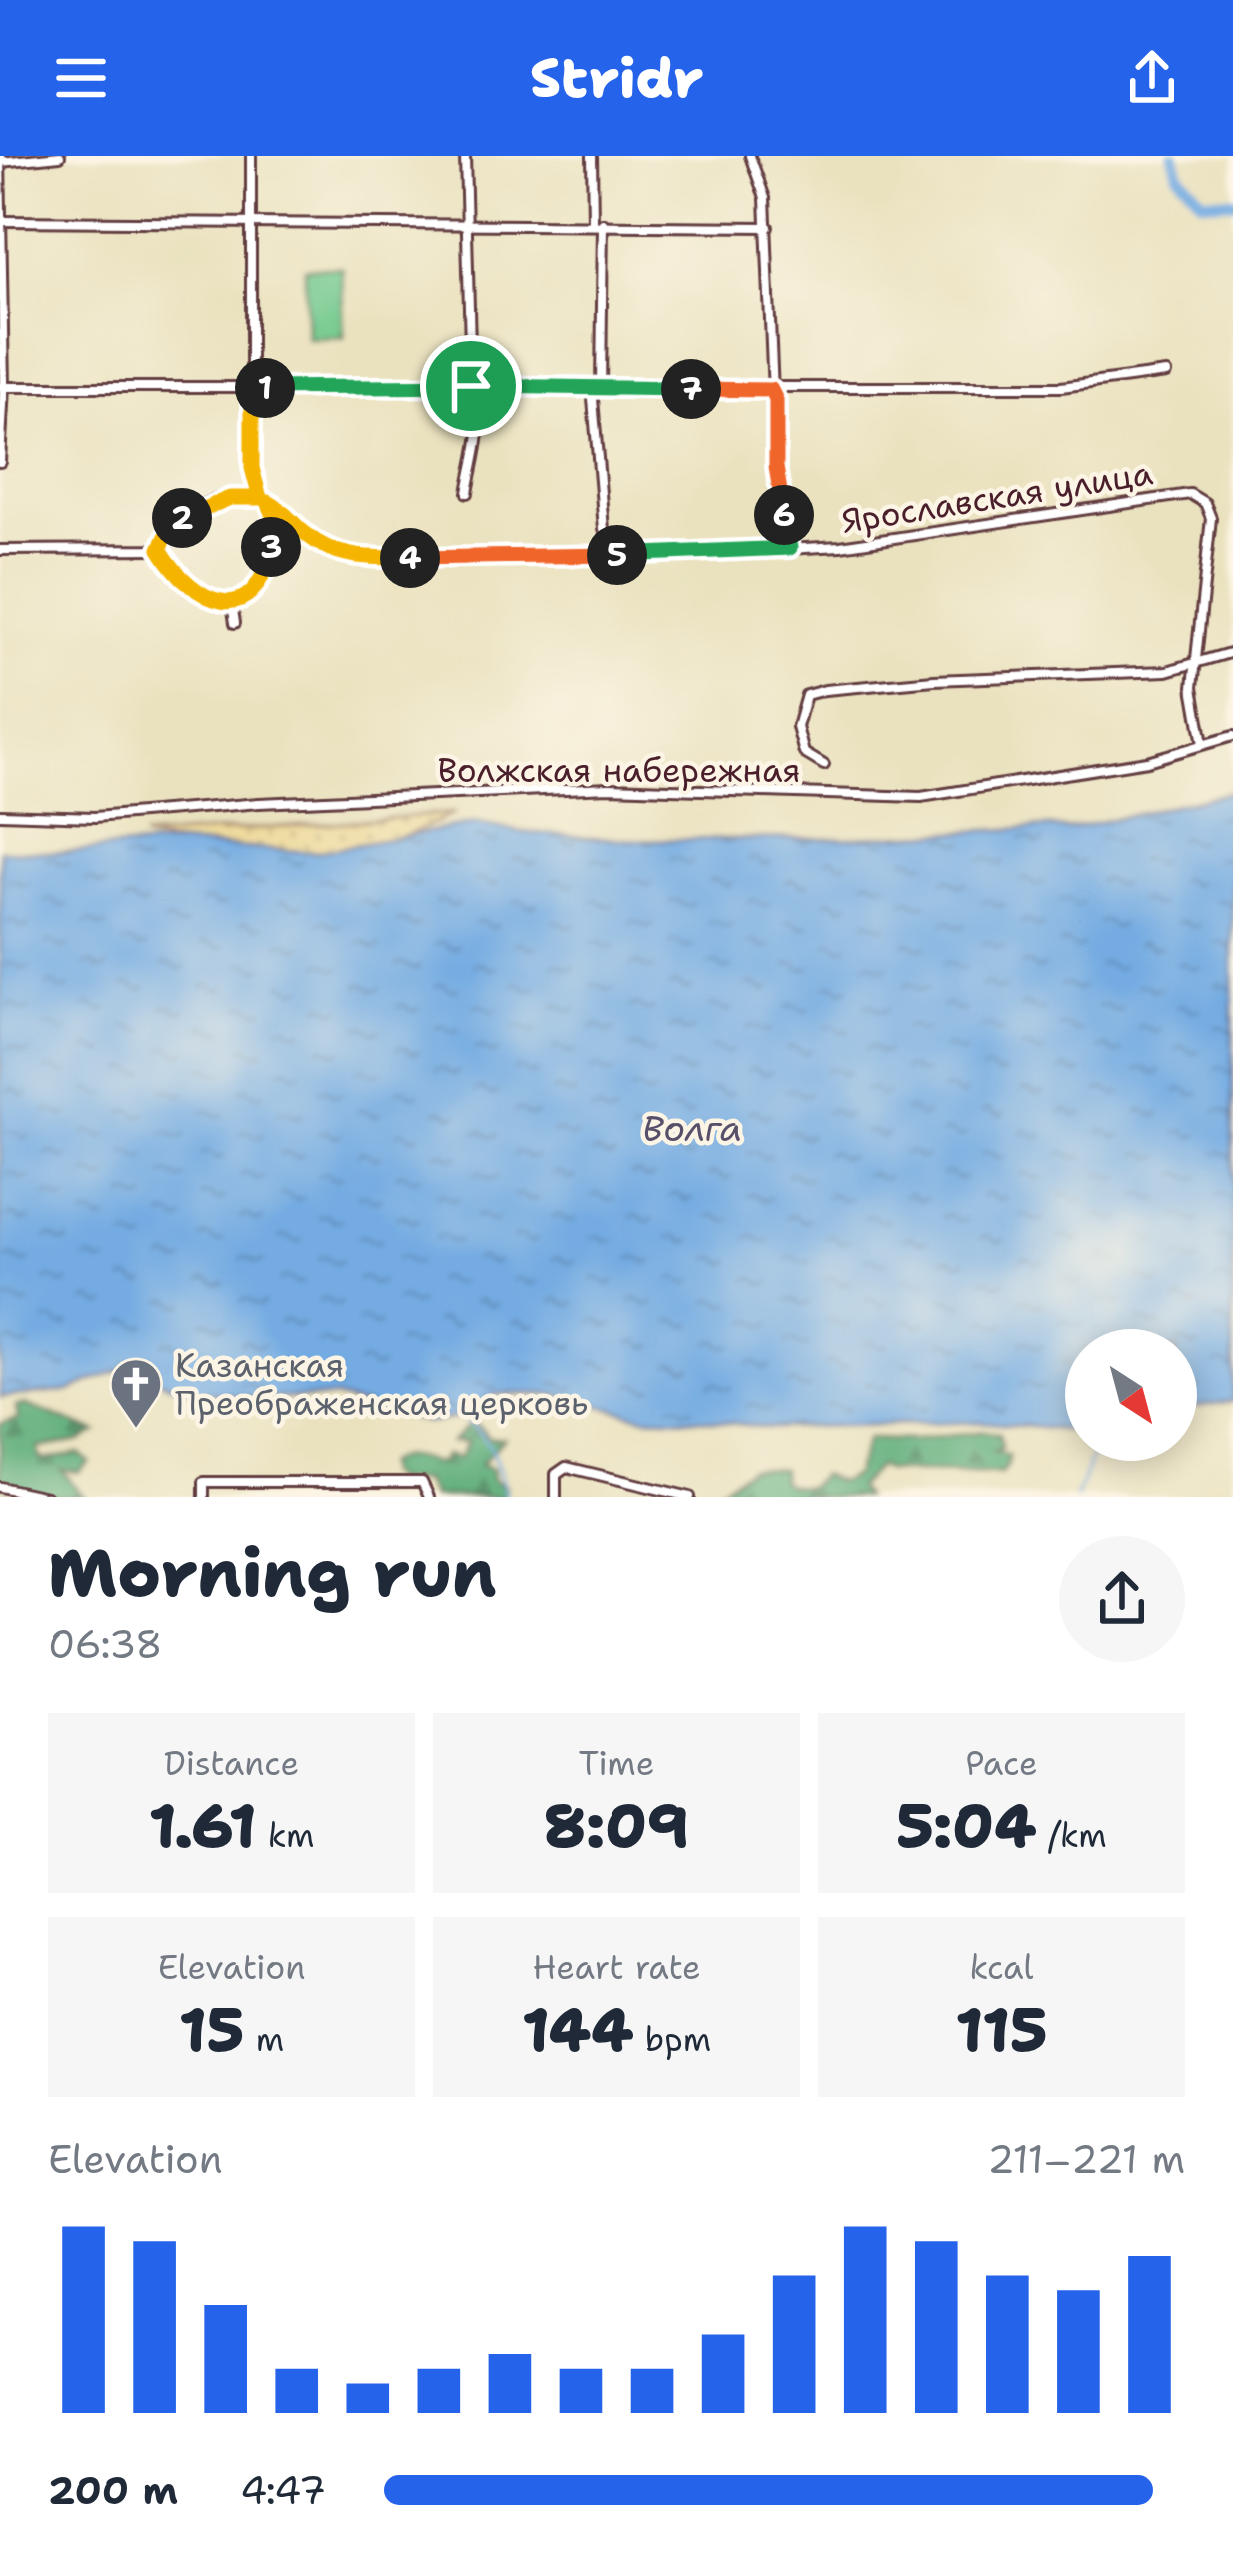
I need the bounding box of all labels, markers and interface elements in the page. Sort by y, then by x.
text: Stridr [530,42,703,114]
icon: menu [48,45,114,111]
icon: share [1119,45,1185,111]
pin [420,335,522,437]
icon: arrive [438,353,504,419]
pin: 1 [235,358,295,418]
pin: 7 [661,359,721,419]
text: 1 [257,365,273,410]
text: 7 [679,366,703,411]
street label: Ярославская улица [838,450,1156,544]
pin: 6 [754,485,814,545]
pin: 2 [152,488,212,548]
text: 6 [772,492,796,537]
text: 2 [170,495,194,540]
pin: 3 [241,517,301,577]
text: 3 [259,524,283,569]
pin: 5 [587,525,647,585]
pin: 4 [380,528,440,588]
text: 5 [607,532,627,577]
text: 4 [398,535,422,580]
street label: Волжская набережная [437,748,801,793]
water label: Волга [642,1104,742,1153]
north arrow [1065,1329,1197,1461]
map controls [1065,1329,1197,1461]
place label: Казанская Преображенская церковь [175,1343,588,1426]
church icon: Казанская Преображенская церковь [108,1356,164,1430]
text: Morning run [48,1529,497,1617]
button: share [1059,1536,1185,1662]
text: 06:38 [48,1618,163,1670]
text: Distance [164,1741,299,1786]
text: Time [579,1741,654,1786]
text: Pace [965,1741,1038,1786]
text: 1.61 [148,1786,257,1866]
text: 8:09 [544,1786,689,1866]
text: 5:04 [896,1786,1036,1866]
text: km [257,1813,315,1858]
text: /km [1036,1813,1107,1858]
text: Elevation [158,1945,305,1990]
text: Heart rate [532,1945,701,1990]
text: kcal [969,1945,1034,1990]
text: 15 [179,1990,245,2070]
text: 144 [522,1990,633,2070]
text: 115 [955,1990,1048,2070]
text: m [245,2017,284,2062]
text: bpm [633,2017,711,2062]
text: Elevation [48,2133,223,2185]
text: 211–221 m [987,2133,1185,2185]
text: 200 m [48,2464,178,2516]
text: 4:47 [240,2464,326,2516]

